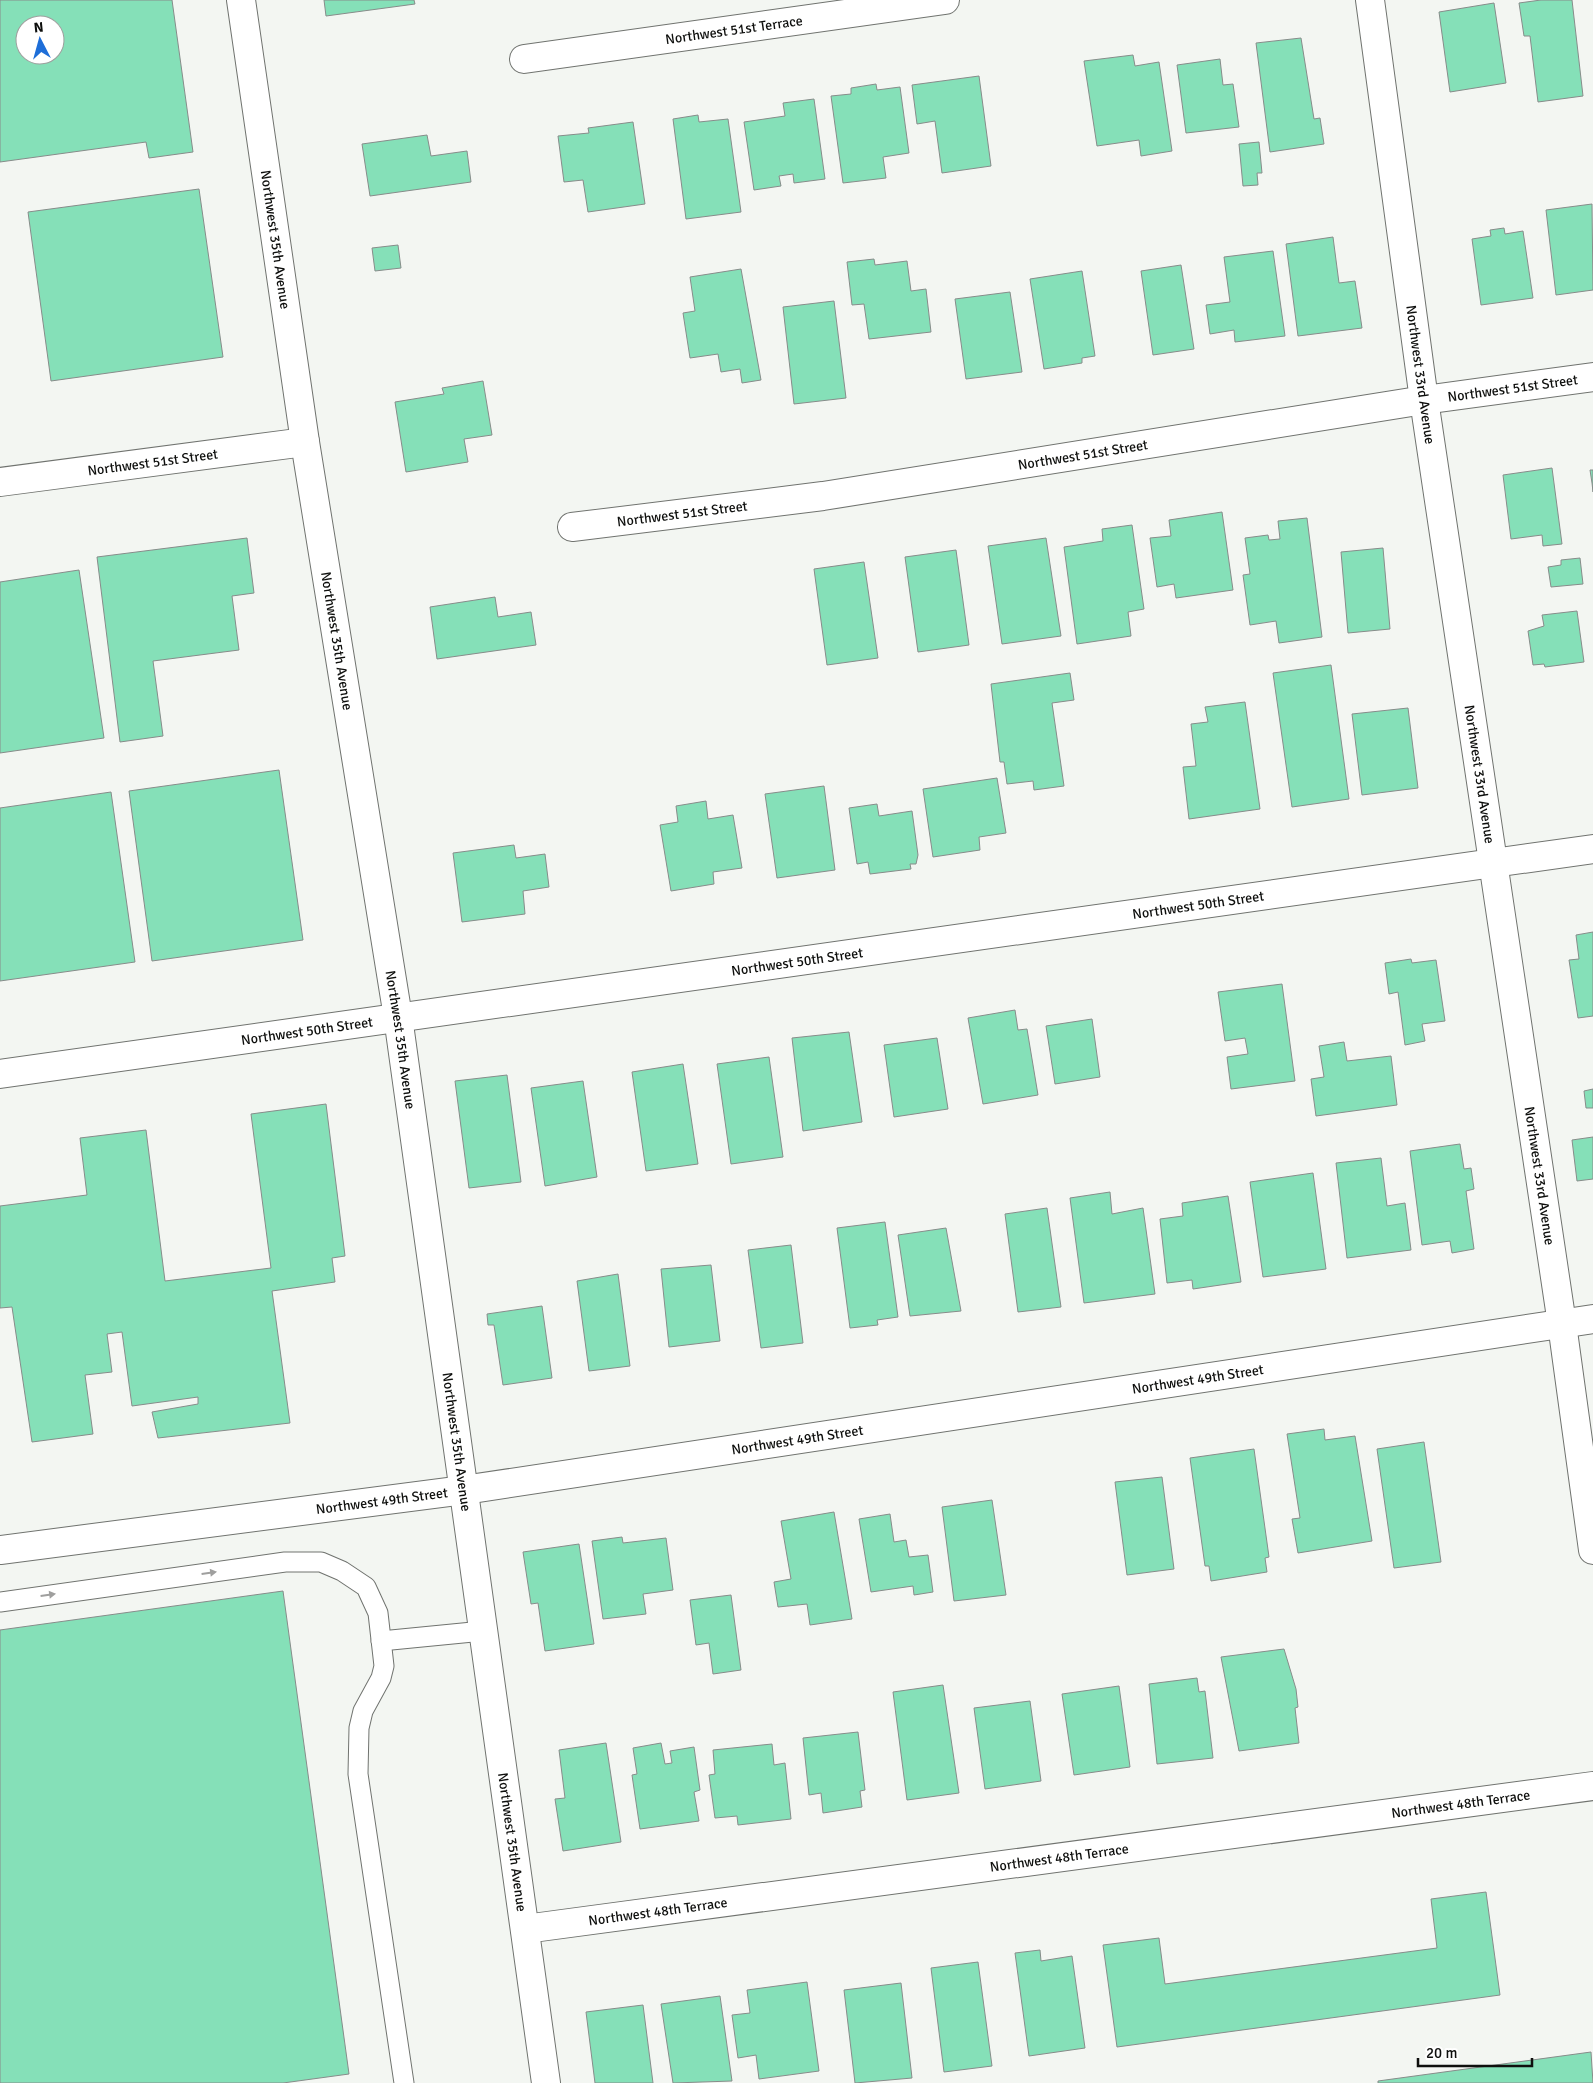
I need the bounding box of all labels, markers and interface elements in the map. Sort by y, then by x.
street label: Northwest 51st Terrace [664,12,804,48]
north arrow [15,15,65,65]
text: N [33,19,44,37]
street label: Northwest 35th Avenue [257,169,294,310]
street label: Northwest 33rd Avenue [1402,304,1438,445]
street label: Northwest 51st Street [1446,371,1579,406]
street label: Northwest 51st Street [1017,436,1149,474]
street label: Northwest 51st Street [86,445,219,479]
street label: Northwest 51st Street [616,497,749,530]
street label: Northwest 35th Avenue [317,570,356,711]
street label: Northwest 33rd Avenue [1461,704,1498,845]
street label: Northwest 50th Street [1131,888,1265,923]
street label: Northwest 50th Street [730,944,864,980]
street label: Northwest 35th Avenue [382,969,419,1110]
street label: Northwest 50th Street [240,1013,374,1049]
street label: Northwest 33rd Avenue [1521,1105,1558,1246]
street label: Northwest 49th Street [1131,1361,1265,1398]
street label: Northwest 35th Avenue [438,1371,475,1513]
street label: Northwest 49th Street [730,1422,864,1458]
street label: Northwest 49th Street [315,1484,449,1518]
one-way arrow [202,1569,218,1577]
one-way arrow [41,1591,57,1599]
street label: Northwest 35th Avenue [494,1771,530,1913]
street label: Northwest 48th Terrace [1390,1787,1531,1822]
street label: Northwest 48th Terrace [989,1840,1130,1876]
street label: Northwest 48th Terrace [587,1894,728,1929]
scale bar [1418,2036,1532,2068]
text: 20 m [1426,2044,1457,2062]

